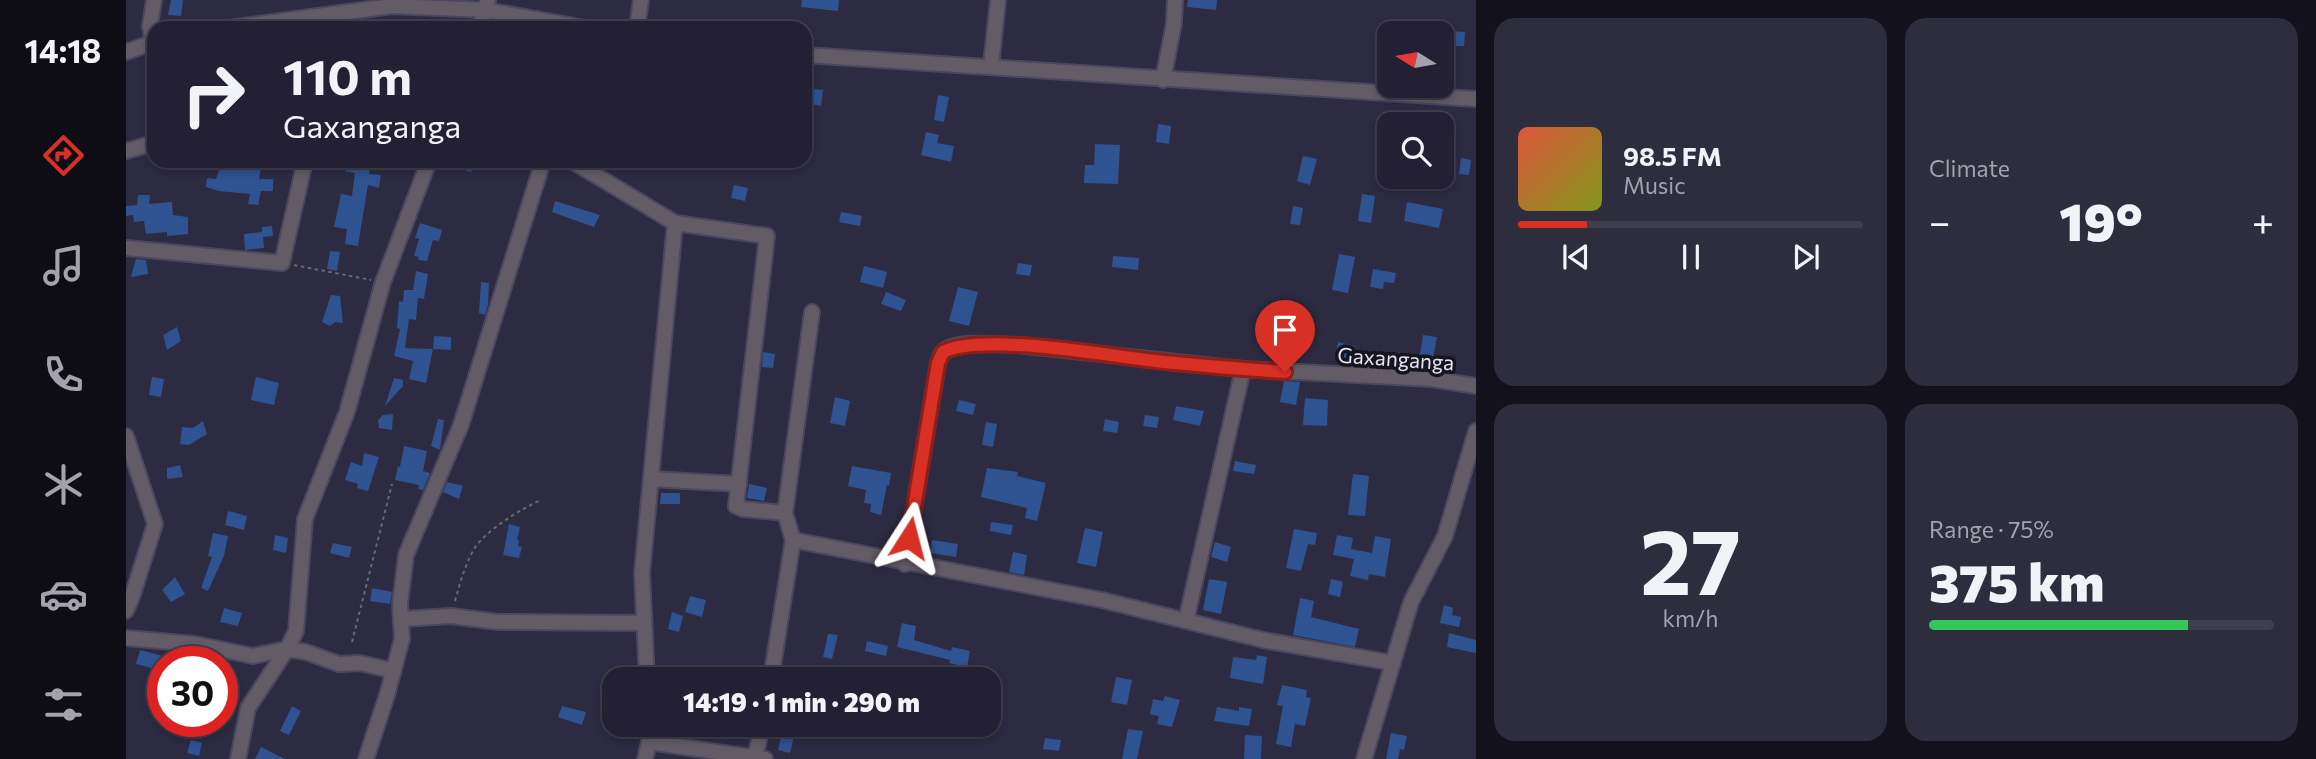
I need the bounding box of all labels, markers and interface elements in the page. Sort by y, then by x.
north arrow [1377,21,1454,98]
map controls [1377,21,1454,189]
text: 14:18 [25,30,101,70]
text: 110 m [283,45,412,105]
icon: right [168,49,259,140]
text: Gaxanganga [283,105,461,145]
button: search [1377,112,1454,189]
icon: directions [39,131,88,180]
text: 98.5 FM [1623,140,1722,171]
text: Climate [1929,154,2010,182]
text: Music [1623,171,1686,199]
text: 19° [2059,188,2143,252]
text: − [1929,197,1951,244]
text: + [2252,197,2274,244]
icon: previous [1557,238,1595,276]
icon: pause [1672,238,1710,276]
icon: next [1787,238,1825,276]
icon: music [39,241,88,290]
pin [1255,300,1315,372]
icon: arrive [1266,311,1304,349]
street label: Gaxanganga [1337,341,1455,375]
icon: phone [39,350,88,399]
icon: climate [39,460,88,509]
position arrow [872,501,946,575]
text: 27 [1640,502,1741,614]
text: Range · 75% [1929,515,2054,543]
text: 375 km [1929,549,2104,613]
icon: car [39,570,88,619]
text: km/h [1663,604,1718,632]
speed limit sign: 30 [147,646,238,737]
icon: filters [39,680,88,729]
text: 14:19 · 1 min · 290 m [683,686,920,717]

